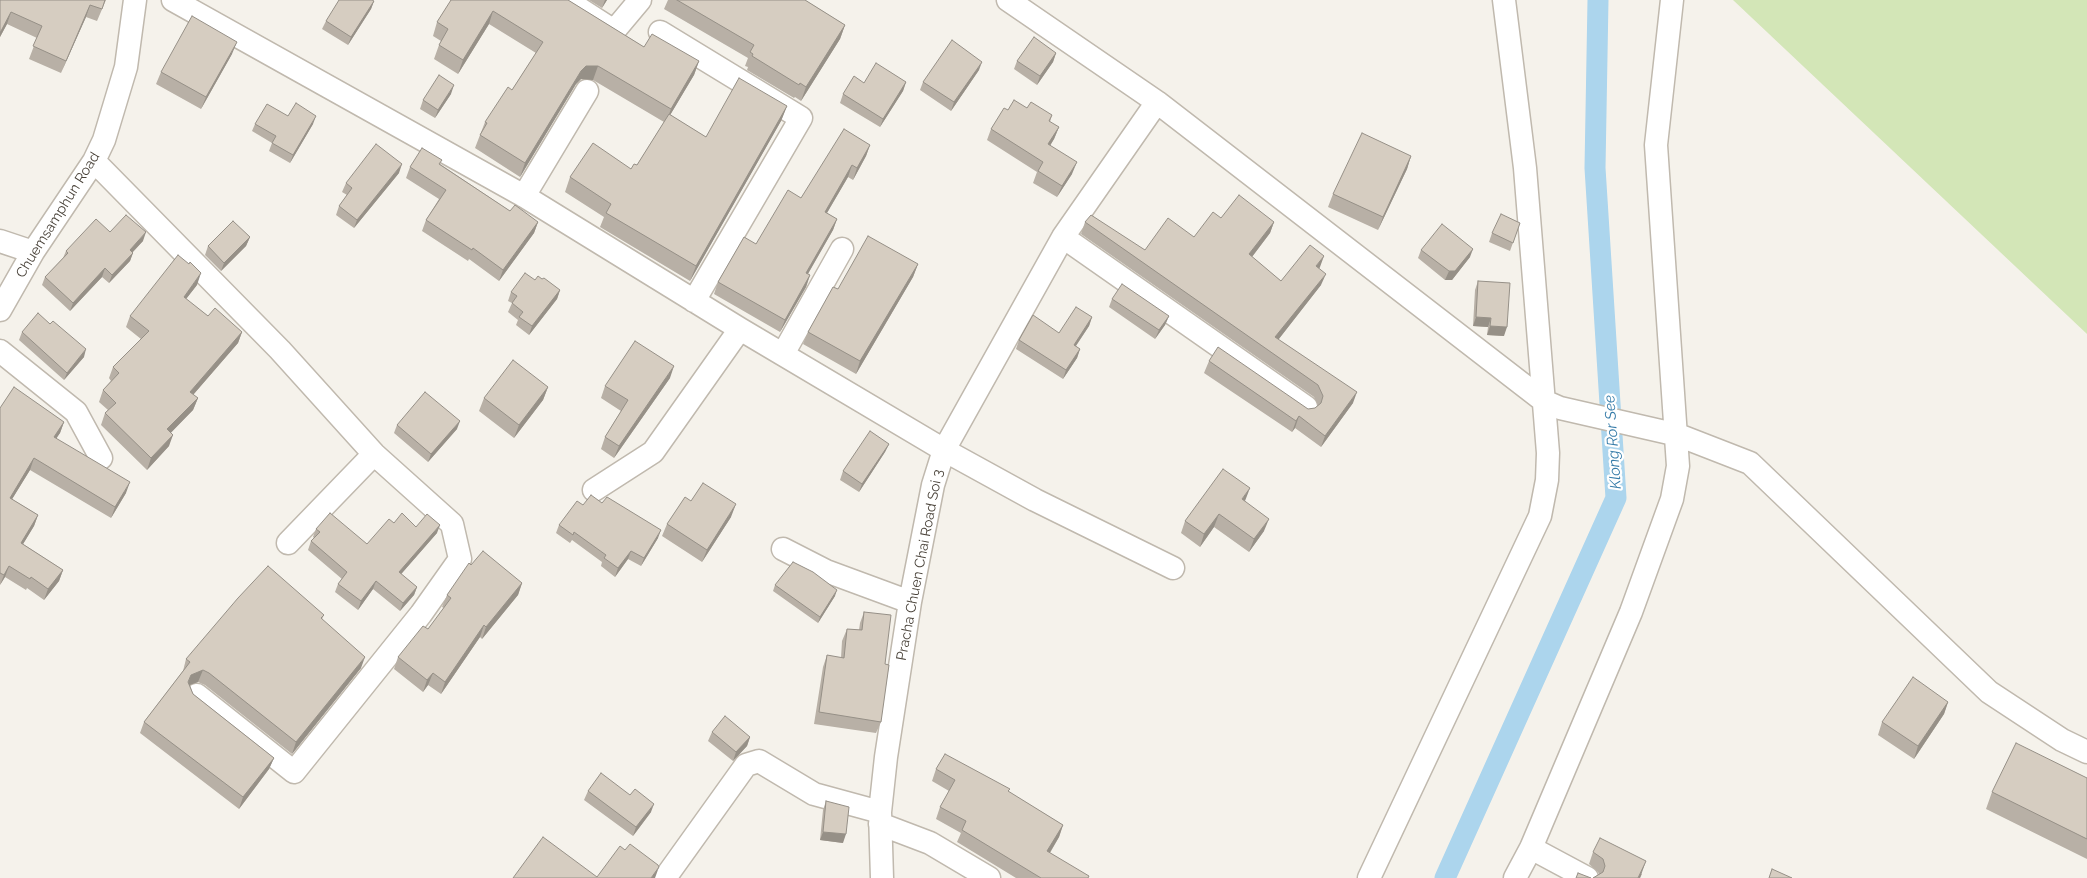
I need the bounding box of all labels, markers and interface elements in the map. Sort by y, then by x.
street label: Chuemsamphun Road [12,149,104,281]
water label: Klong Ror See [1601,394,1625,490]
street label: Pracha Chuen Chai Road Soi 3 [893,468,947,662]

